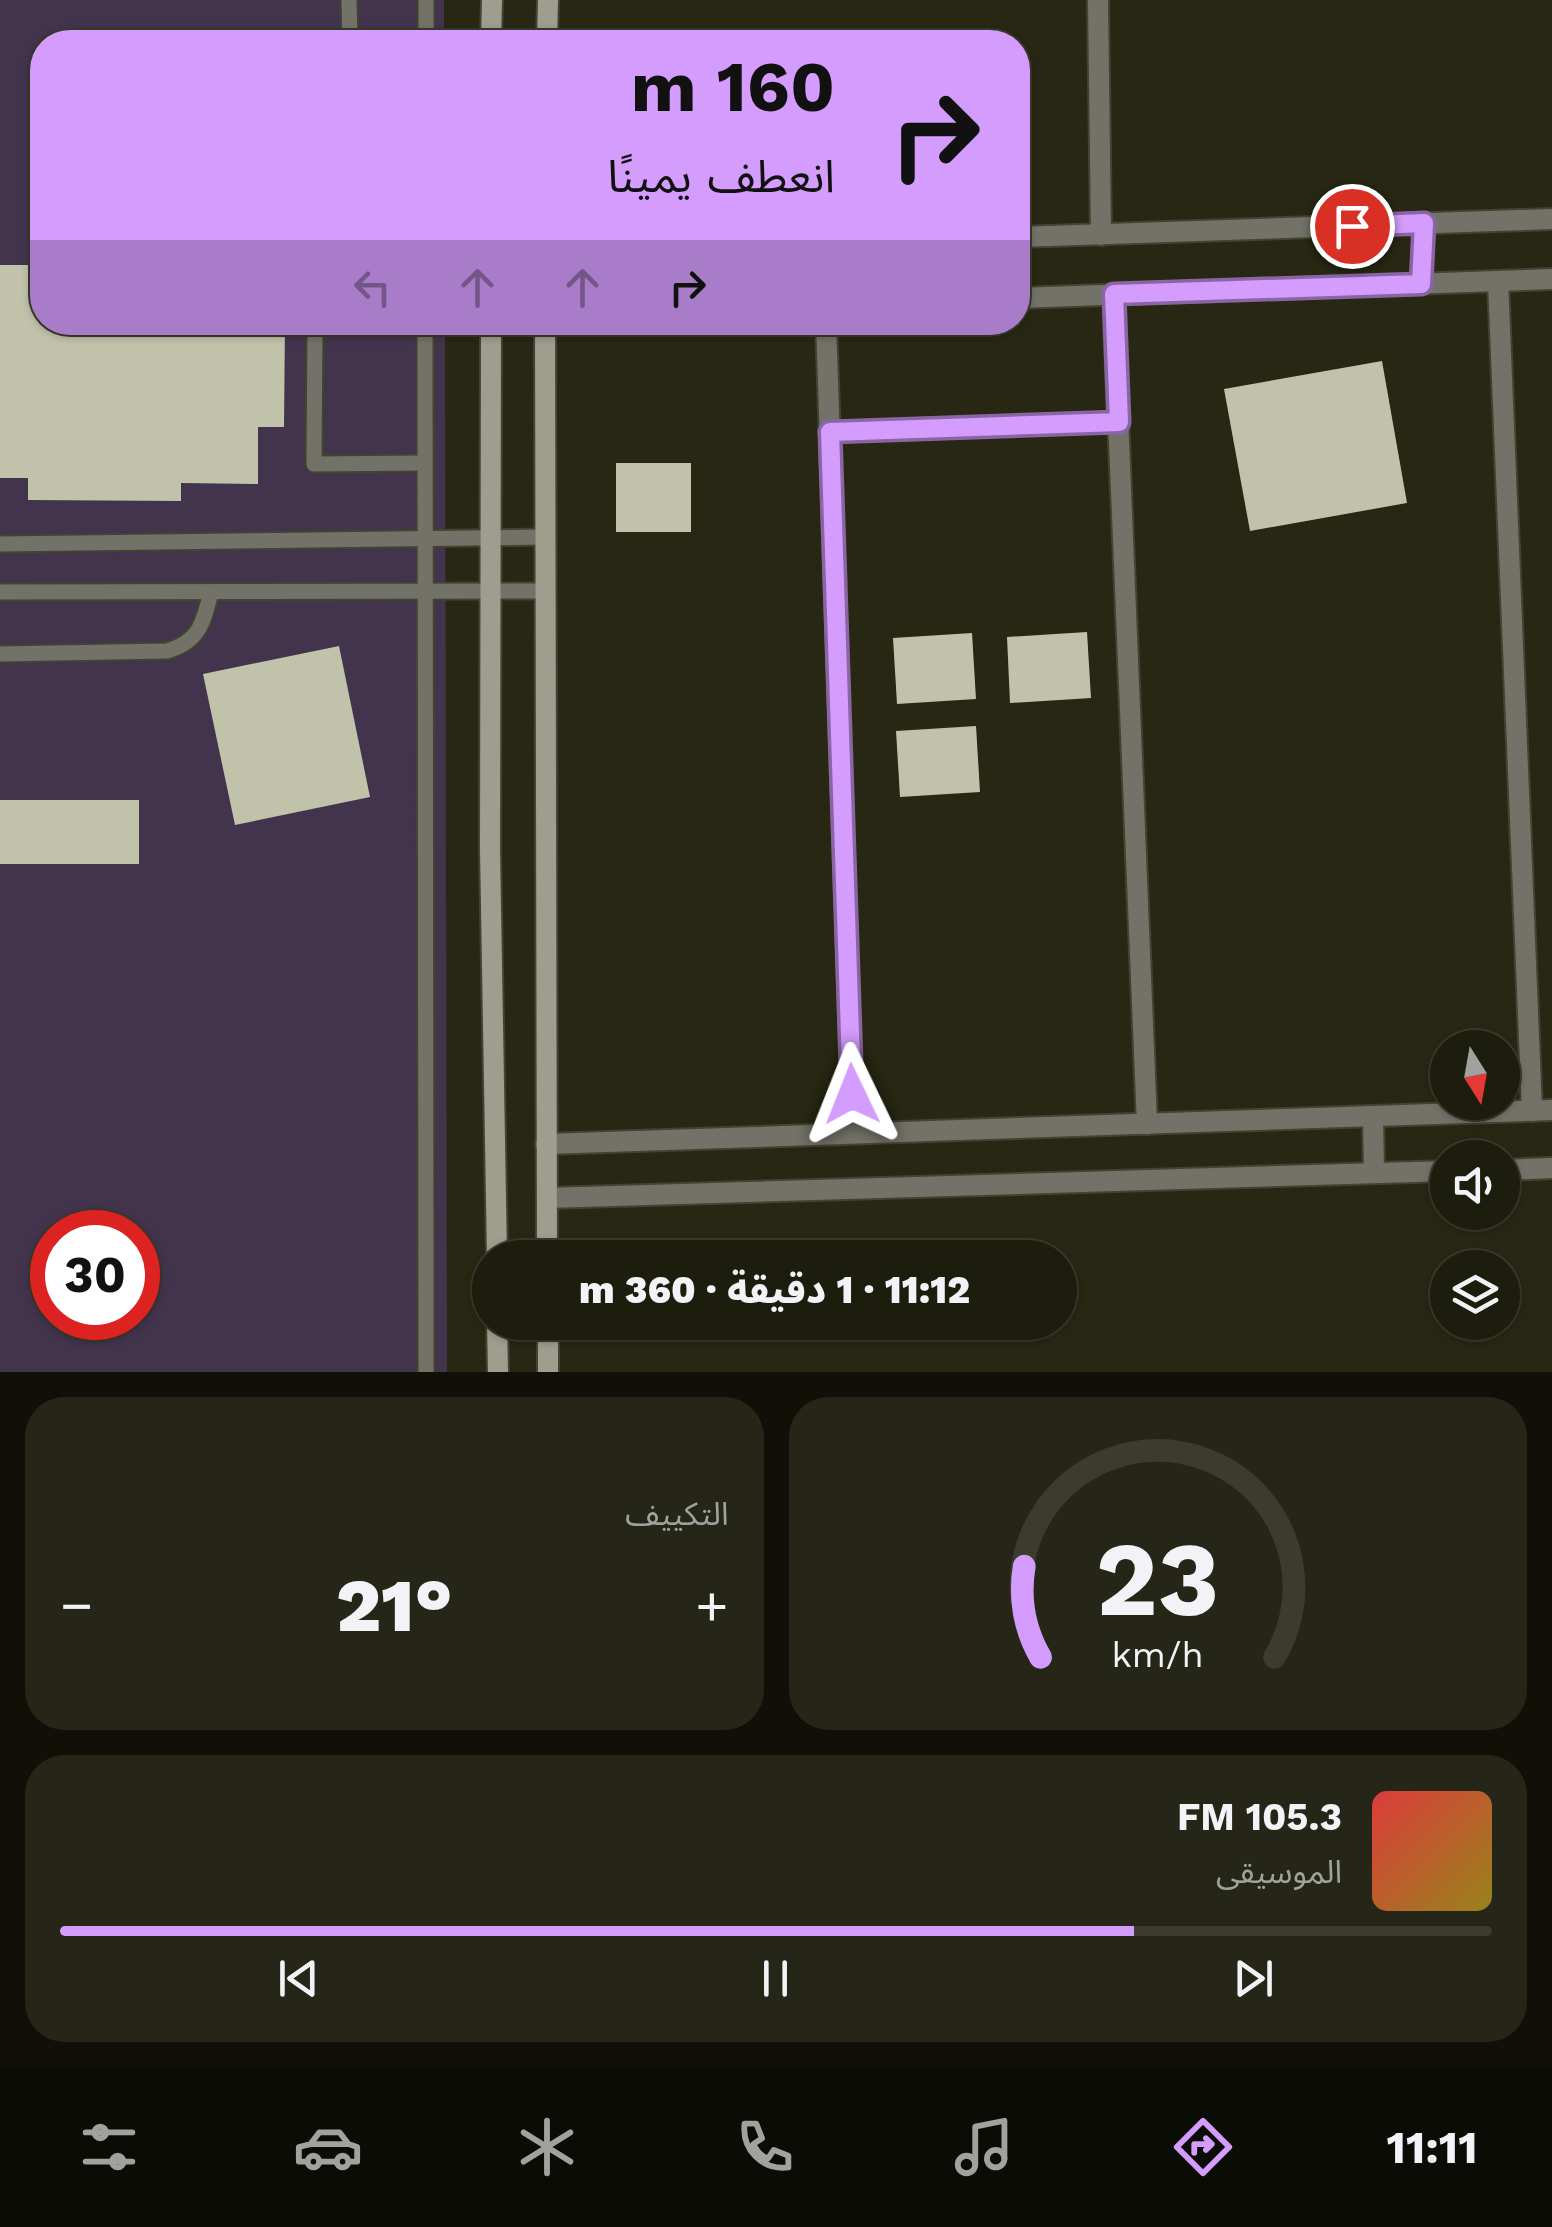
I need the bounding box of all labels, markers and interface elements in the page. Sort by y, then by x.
text: 160 m [631,46,835,128]
icon: right [870,70,1000,200]
text: انعطف يمينًا [607,150,835,203]
pin [1310,184,1395,269]
icon: arrive [1325,199,1380,254]
icon: left [345,260,400,315]
icon: ahead [450,260,505,315]
icon: ahead [555,260,610,315]
icon: right [660,260,715,315]
north arrow [1430,1030,1520,1120]
map controls [1430,1030,1520,1340]
position arrow [800,1042,904,1146]
button: sound [1430,1140,1520,1230]
speed limit sign: 30 [30,1210,160,1340]
button: layers [1430,1250,1520,1340]
text: 11:12 · 1 دقيقة · 360 m [579,1268,970,1312]
text: التكييف [625,1495,729,1533]
text: 23 [1096,1518,1220,1640]
text: 21° [336,1561,453,1649]
text: − [60,1573,93,1637]
text: + [695,1573,728,1637]
text: km/h [1112,1634,1204,1676]
text: 105.3 FM [1177,1795,1342,1839]
text: الموسيقى [1216,1853,1342,1891]
icon: previous [271,1951,326,2006]
icon: pause [748,1951,803,2006]
icon: next [1226,1951,1281,2006]
icon: filters [74,2112,144,2182]
icon: car [293,2112,363,2182]
icon: climate [512,2112,582,2182]
icon: phone [730,2112,800,2182]
icon: music [949,2112,1019,2182]
icon: directions [1168,2112,1238,2182]
text: 11:11 [1386,2121,1478,2174]

